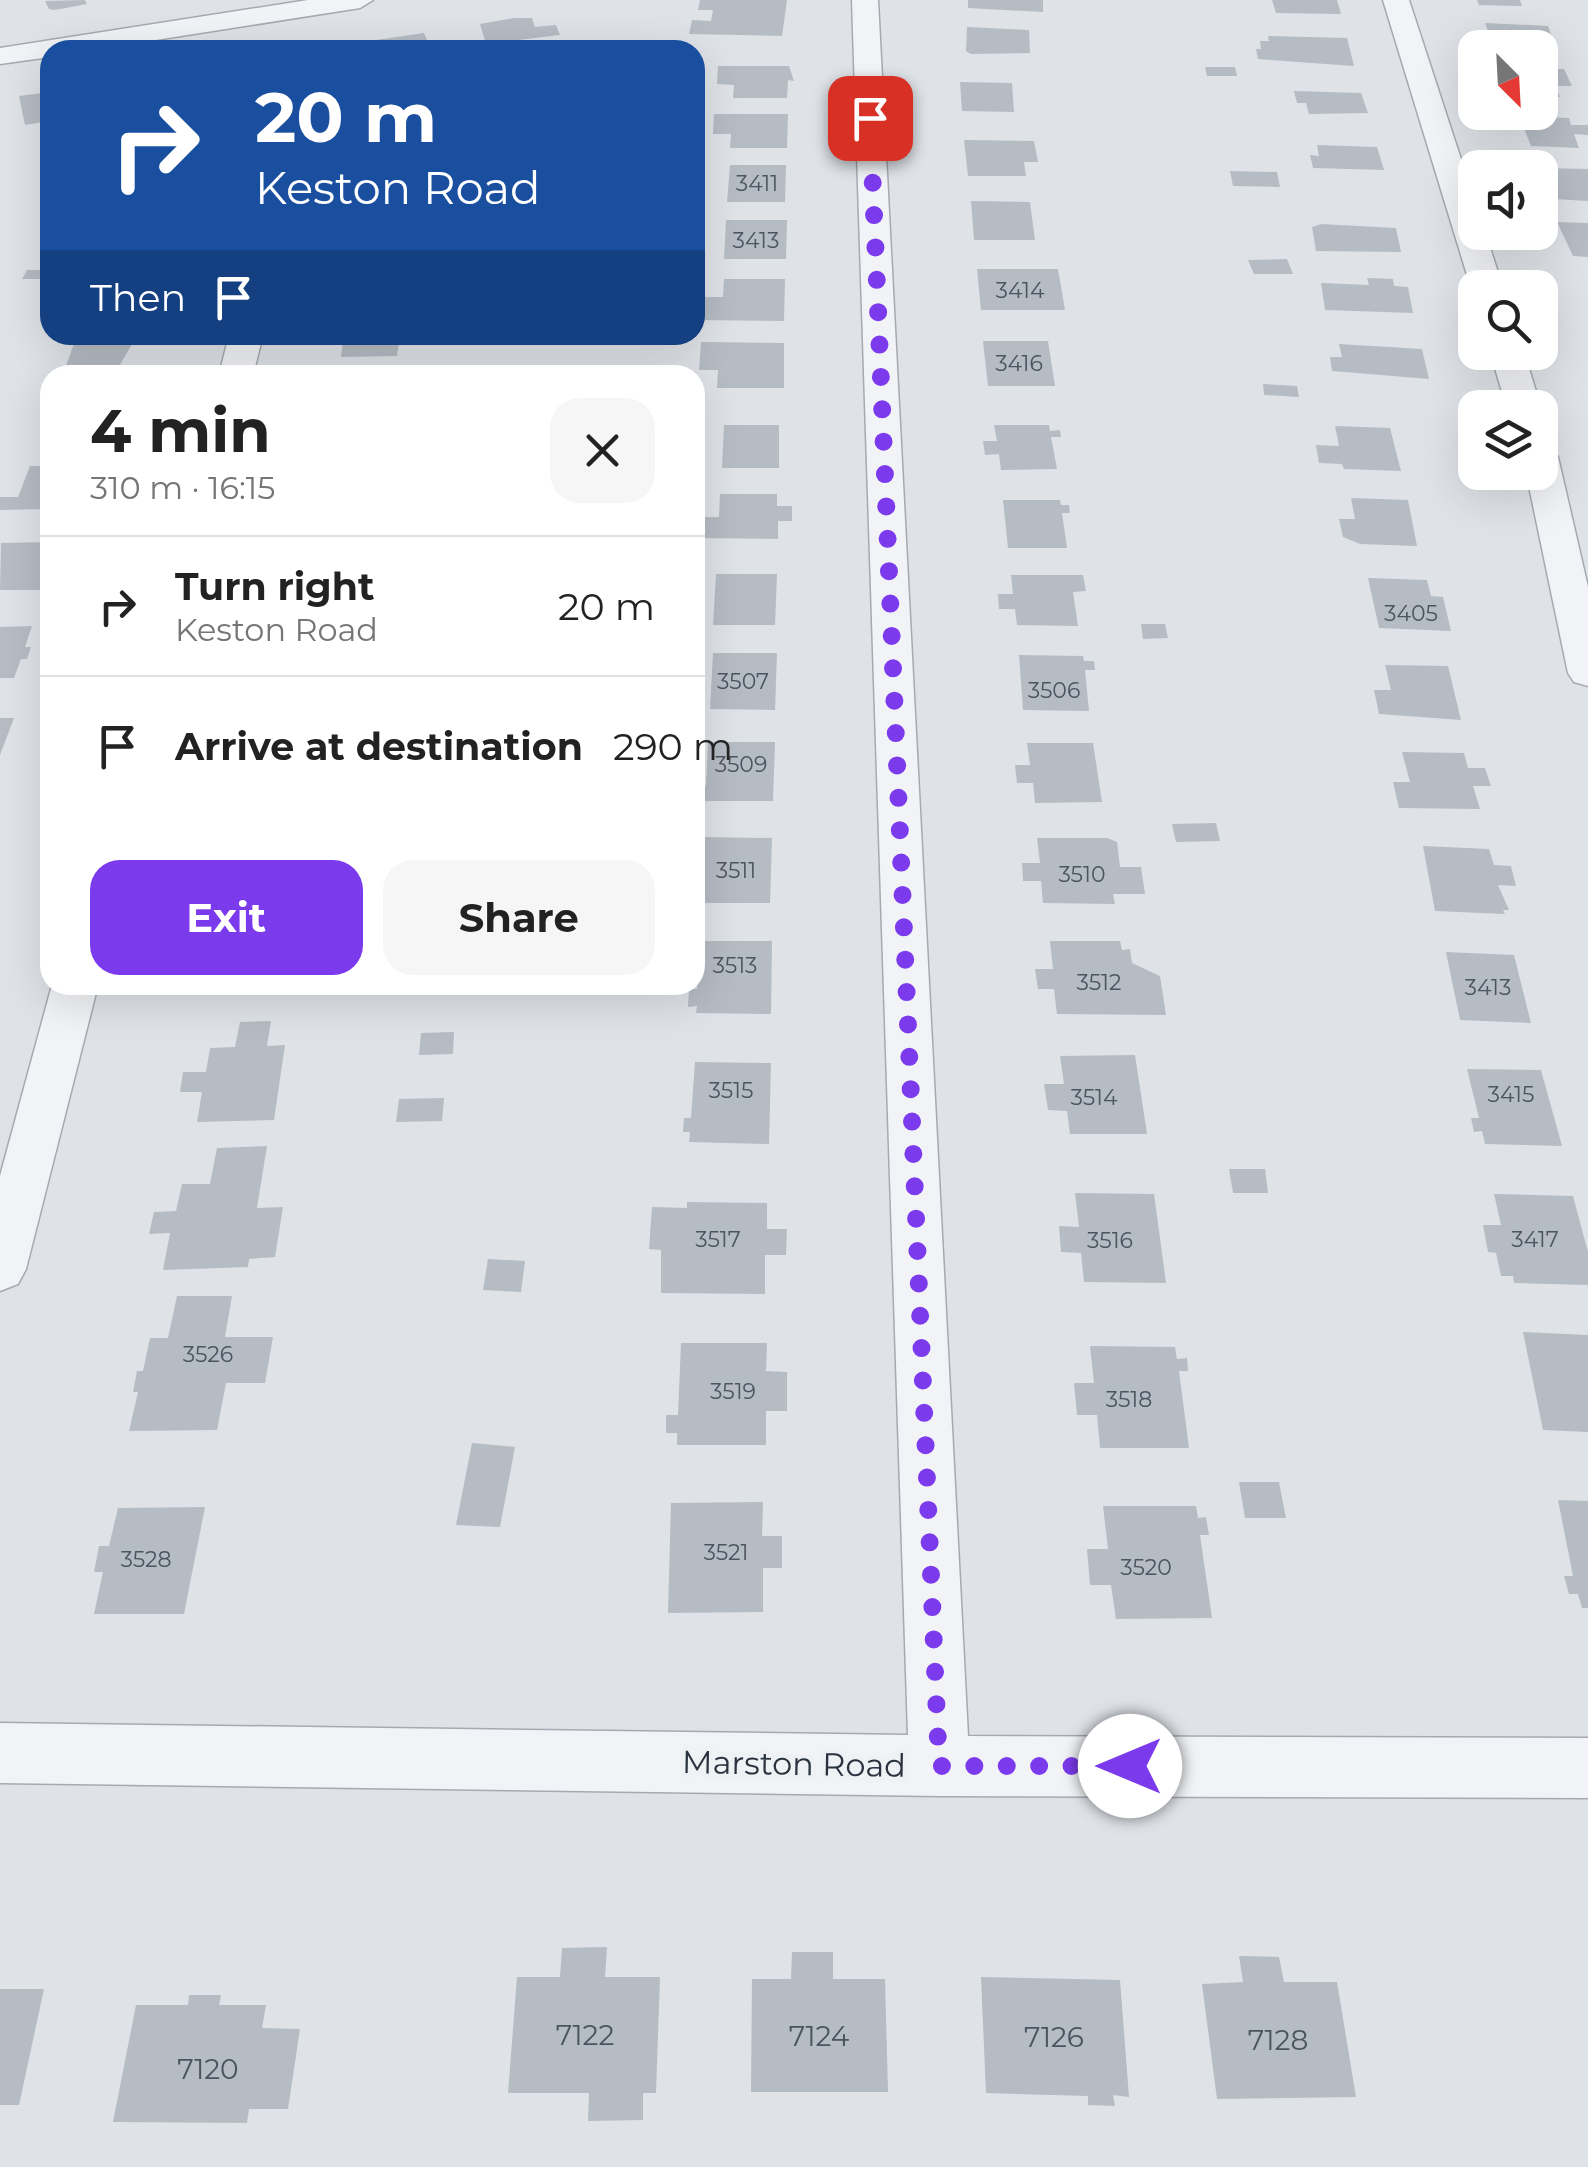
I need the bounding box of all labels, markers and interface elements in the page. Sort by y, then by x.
north arrow [1458,30,1558,130]
map controls [1458,30,1558,490]
text: 20 m [255,74,437,160]
pin [828,76,913,161]
icon: right [90,80,220,210]
icon: arrive [843,91,898,146]
button: sound [1458,150,1558,250]
text: Keston Road [255,160,541,215]
house number: 3411 [736,170,778,197]
house number: 3413 [733,227,779,254]
icon: arrive [206,270,261,325]
button: search [1458,270,1558,370]
text: Then [90,274,186,321]
house number: 3414 [996,277,1045,304]
house number: 3416 [995,350,1043,377]
button: layers [1458,390,1558,490]
text: 4 min [90,394,271,467]
button: close [550,398,655,503]
text: 310 m · 16:15 [90,468,275,507]
text: Turn right [175,563,374,610]
icon: right [90,579,145,634]
text: 20 m [558,583,655,630]
house number: 3405 [1384,600,1438,627]
text: Keston Road [175,610,378,649]
house number: 3507 [717,668,769,695]
house number: 3506 [1028,677,1080,704]
icon: arrive [90,719,145,774]
text: Arrive at destination [175,723,583,770]
text: 290 m [613,723,733,770]
house number: 3509 [715,751,767,778]
house number: 3511 [716,857,756,884]
button: Exit [90,860,363,975]
button: Share [383,860,655,975]
house number: 3510 [1058,861,1106,888]
house number: 3513 [713,952,758,979]
house number: 3512 [1076,969,1122,996]
house number: 3413 [1465,974,1511,1001]
house number: 3515 [708,1077,754,1104]
house number: 3415 [1488,1081,1534,1108]
house number: 3514 [1070,1084,1118,1111]
house number: 3517 [695,1226,741,1253]
house number: 3417 [1511,1226,1559,1253]
house number: 3516 [1087,1227,1133,1254]
house number: 3526 [183,1341,233,1368]
house number: 3519 [710,1378,756,1405]
house number: 3518 [1106,1386,1152,1413]
house number: 3521 [704,1539,748,1566]
house number: 3528 [120,1546,172,1573]
house number: 3520 [1120,1554,1172,1581]
position arrow [1078,1714,1182,1818]
street label: Marston Road [682,1742,906,1785]
house number: 7122 [556,2018,614,2052]
house number: 7124 [789,2019,850,2053]
house number: 7126 [1024,2020,1084,2054]
house number: 7128 [1248,2023,1308,2057]
house number: 7120 [177,2052,239,2086]

